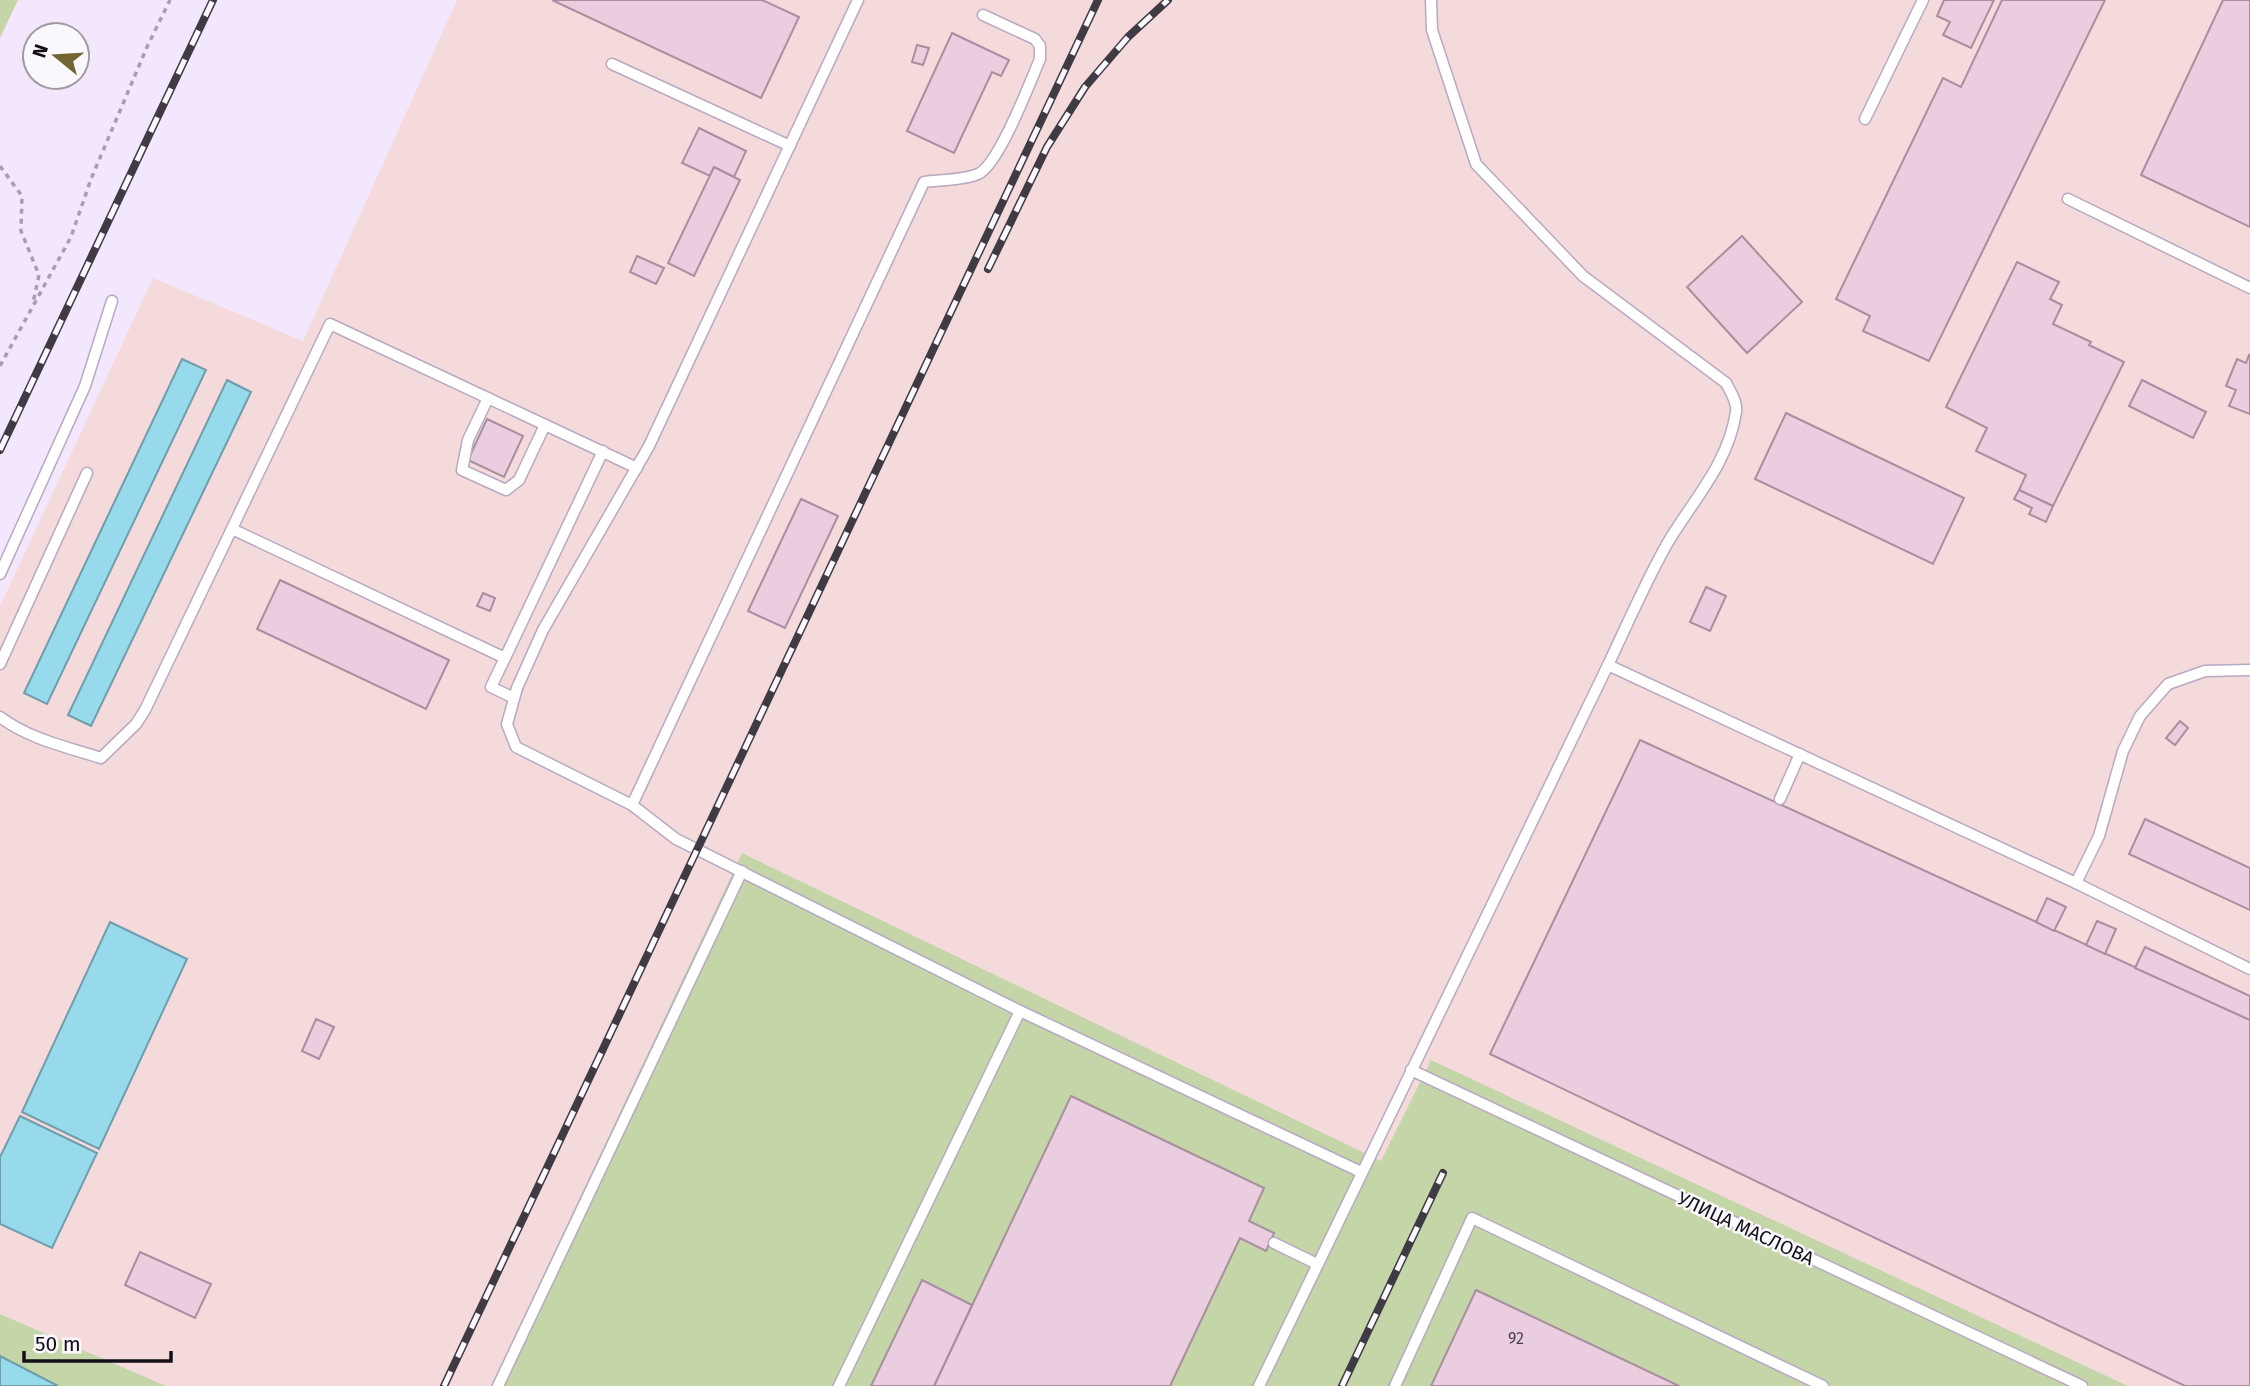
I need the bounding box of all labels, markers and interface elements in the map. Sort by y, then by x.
north arrow [21,21,91,91]
text: N [27,41,53,60]
street label: УЛИЦА МАСЛОВА [1674,1187,1818,1270]
scale bar [24,1320,172,1364]
house number: 92 [1508,1329,1524,1348]
text: 50 m [35,1331,81,1357]

